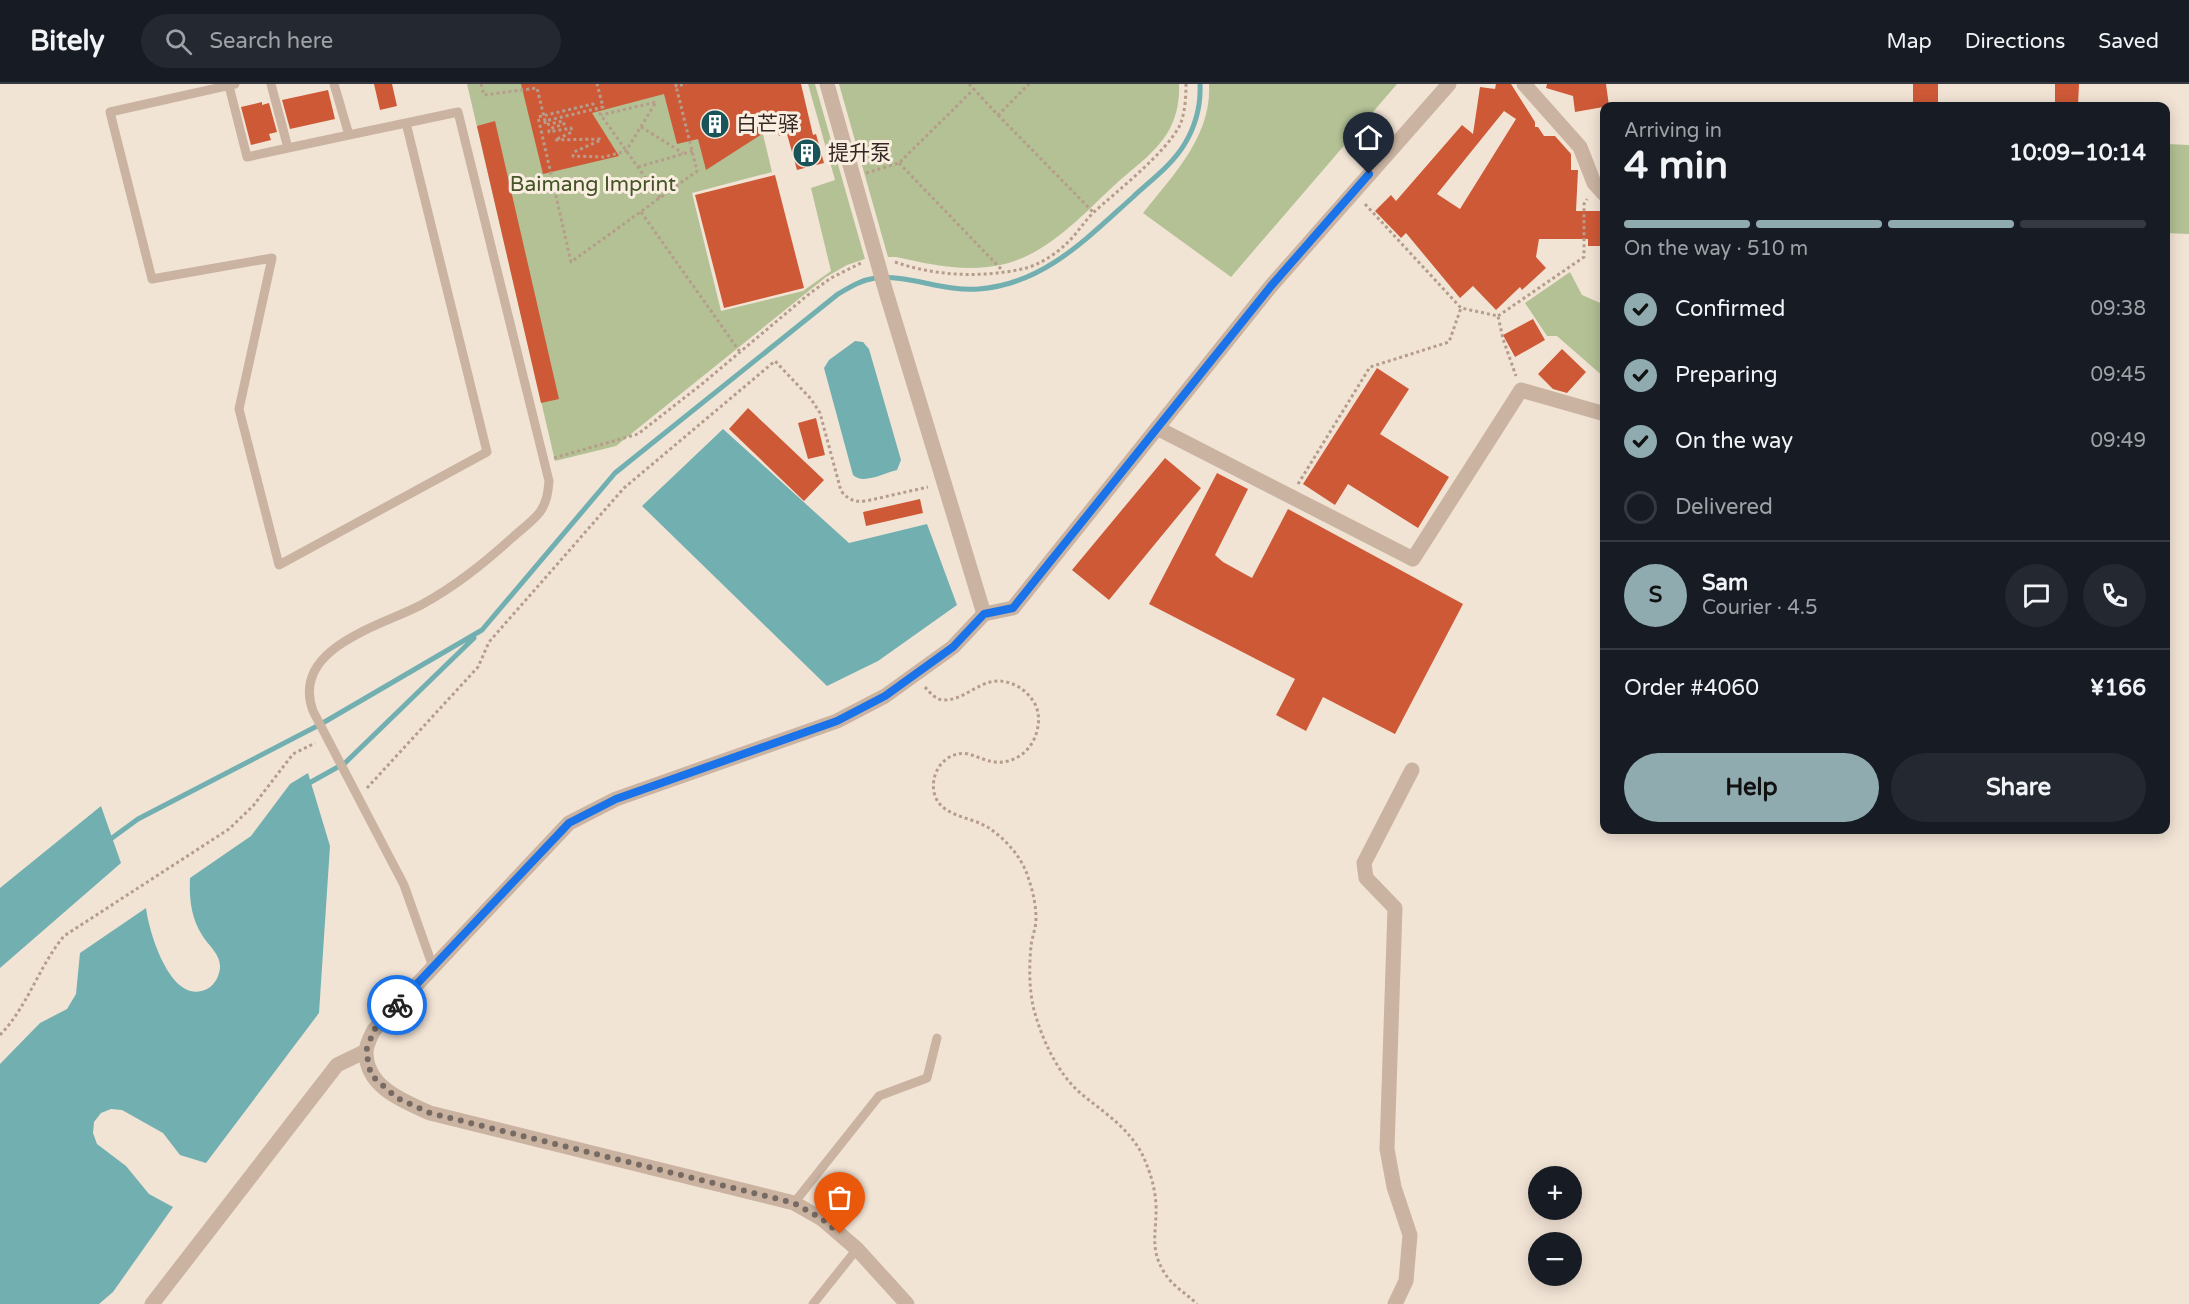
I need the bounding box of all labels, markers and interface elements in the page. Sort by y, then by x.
search box [141,14,561,68]
text: Bitely [30,24,105,58]
icon: search [162,25,195,58]
text: Search here [210,28,333,54]
text: Map [1886,29,1932,54]
text: Directions [1965,29,2065,54]
text: Saved [2098,29,2159,54]
building icon: 白芒驿 [699,108,731,140]
place label: 白芒驿 [736,112,799,137]
pin [1343,112,1394,174]
text: Arriving in [1624,119,1722,143]
icon: home [1352,121,1385,154]
building icon: 提升泵 [791,137,823,169]
text: 10:09–10:14 [2009,140,2146,166]
place label: 提升泵 [828,141,891,166]
text: 4 min [1624,142,1728,189]
park label: Baimang Imprint [510,172,676,197]
text: On the way · 510 m [1624,237,1808,261]
icon: check [1624,293,1657,326]
text: Confirmed [1675,296,1785,322]
text: 09:38 [2091,297,2146,321]
icon: check [1624,359,1657,392]
text: Preparing [1675,362,1778,388]
text: 09:45 [2091,363,2146,387]
icon: check [1624,425,1657,458]
text: On the way [1675,428,1793,454]
text: 09:49 [2091,429,2146,453]
text: Delivered [1675,494,1773,520]
button: chat [2005,564,2068,627]
button: phone [2083,564,2146,627]
text: Sam [1702,570,1748,596]
text: S [1649,582,1662,608]
text: Courier · 4.5 [1702,596,1817,620]
text: Order #4060 [1624,675,1759,701]
text: ¥166 [2090,675,2146,701]
button: Help [1624,753,1879,822]
button: Share [1891,753,2146,822]
courier [367,975,427,1035]
icon: bike [381,989,414,1022]
map controls [1528,1166,1582,1286]
button: + [1528,1166,1582,1220]
pin [814,1172,865,1234]
icon: bag [823,1181,856,1214]
button: − [1528,1232,1582,1286]

